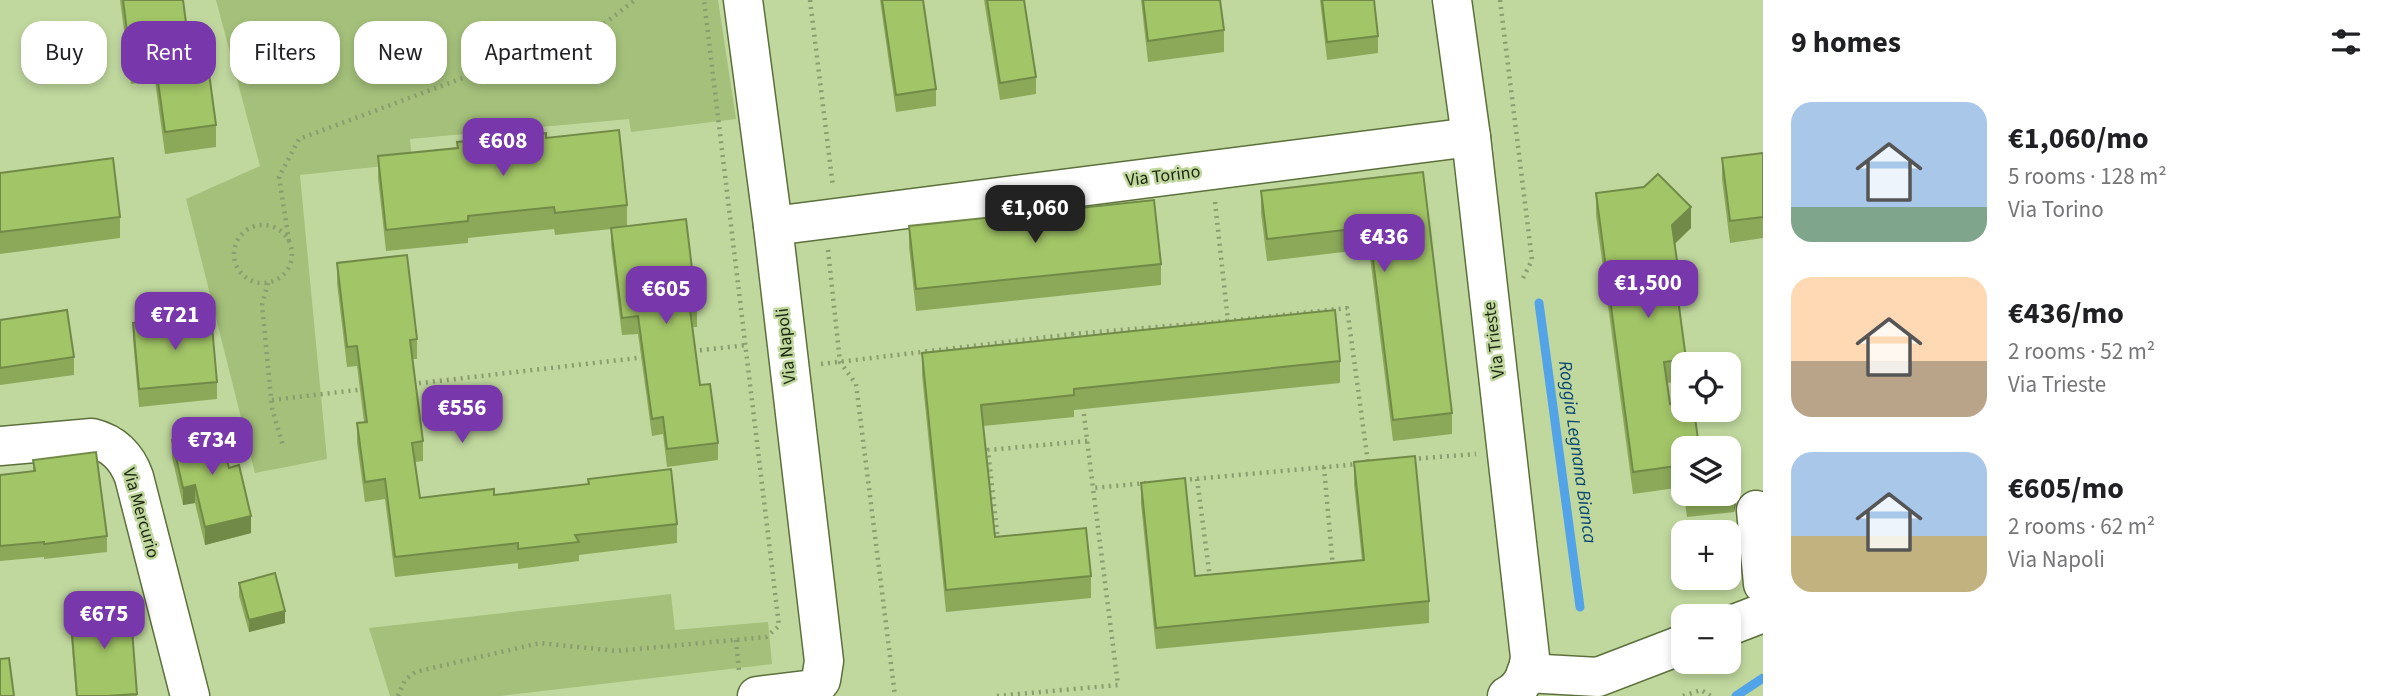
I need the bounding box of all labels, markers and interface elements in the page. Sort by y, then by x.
chip: Buy [21,21,107,84]
chip: Rent [121,21,216,84]
chip: Filters [230,21,340,84]
chip: New [354,21,447,84]
chip: Apartment [461,21,616,84]
text: 9 homes [1791,21,1901,64]
icon: filters [2327,23,2365,61]
text: €1,060/mo [2008,117,2149,160]
pin: €608 [462,118,544,178]
text: €608 [479,124,527,157]
icon: home [1847,130,1931,214]
street label: Via Torino [1124,159,1202,193]
text: 5 rooms · 128 m² [2008,160,2167,193]
pin: €1,060 [978,186,1092,245]
text: €1,060 [1001,191,1069,224]
text: Via Torino [2008,193,2104,226]
pin: €436 [1343,215,1425,274]
text: €436 [1360,220,1408,253]
pin: €1,500 [1591,260,1705,320]
pin: €605 [625,266,707,326]
text: €1,500 [1614,266,1682,299]
text: €605 [642,272,690,305]
pin: €721 [134,292,216,352]
text: €436/mo [2008,292,2124,335]
text: €721 [151,298,199,331]
street label: Via Trieste [1477,300,1511,380]
icon: home [1847,305,1931,389]
street label: Via Napoli [770,307,802,385]
text: 2 rooms · 52 m² [2008,335,2155,368]
map controls [1671,352,1741,674]
button: locate [1671,352,1741,422]
water label: Roggia Legnana Bianca [1551,359,1603,545]
text: Via Trieste [2008,368,2106,401]
pin: €556 [421,386,503,445]
text: €556 [438,391,486,424]
pin: €734 [171,418,253,477]
text: €734 [188,423,236,456]
button: layers [1671,436,1741,506]
street label: Via Mercurio [116,465,166,561]
text: €605/mo [2008,467,2124,510]
icon: home [1847,480,1931,564]
text: 2 rooms · 62 m² [2008,510,2155,543]
button: + [1671,520,1741,590]
text: Via Napoli [2008,543,2105,576]
pin: €675 [63,592,145,651]
text: €675 [80,597,128,630]
button: − [1671,604,1741,674]

